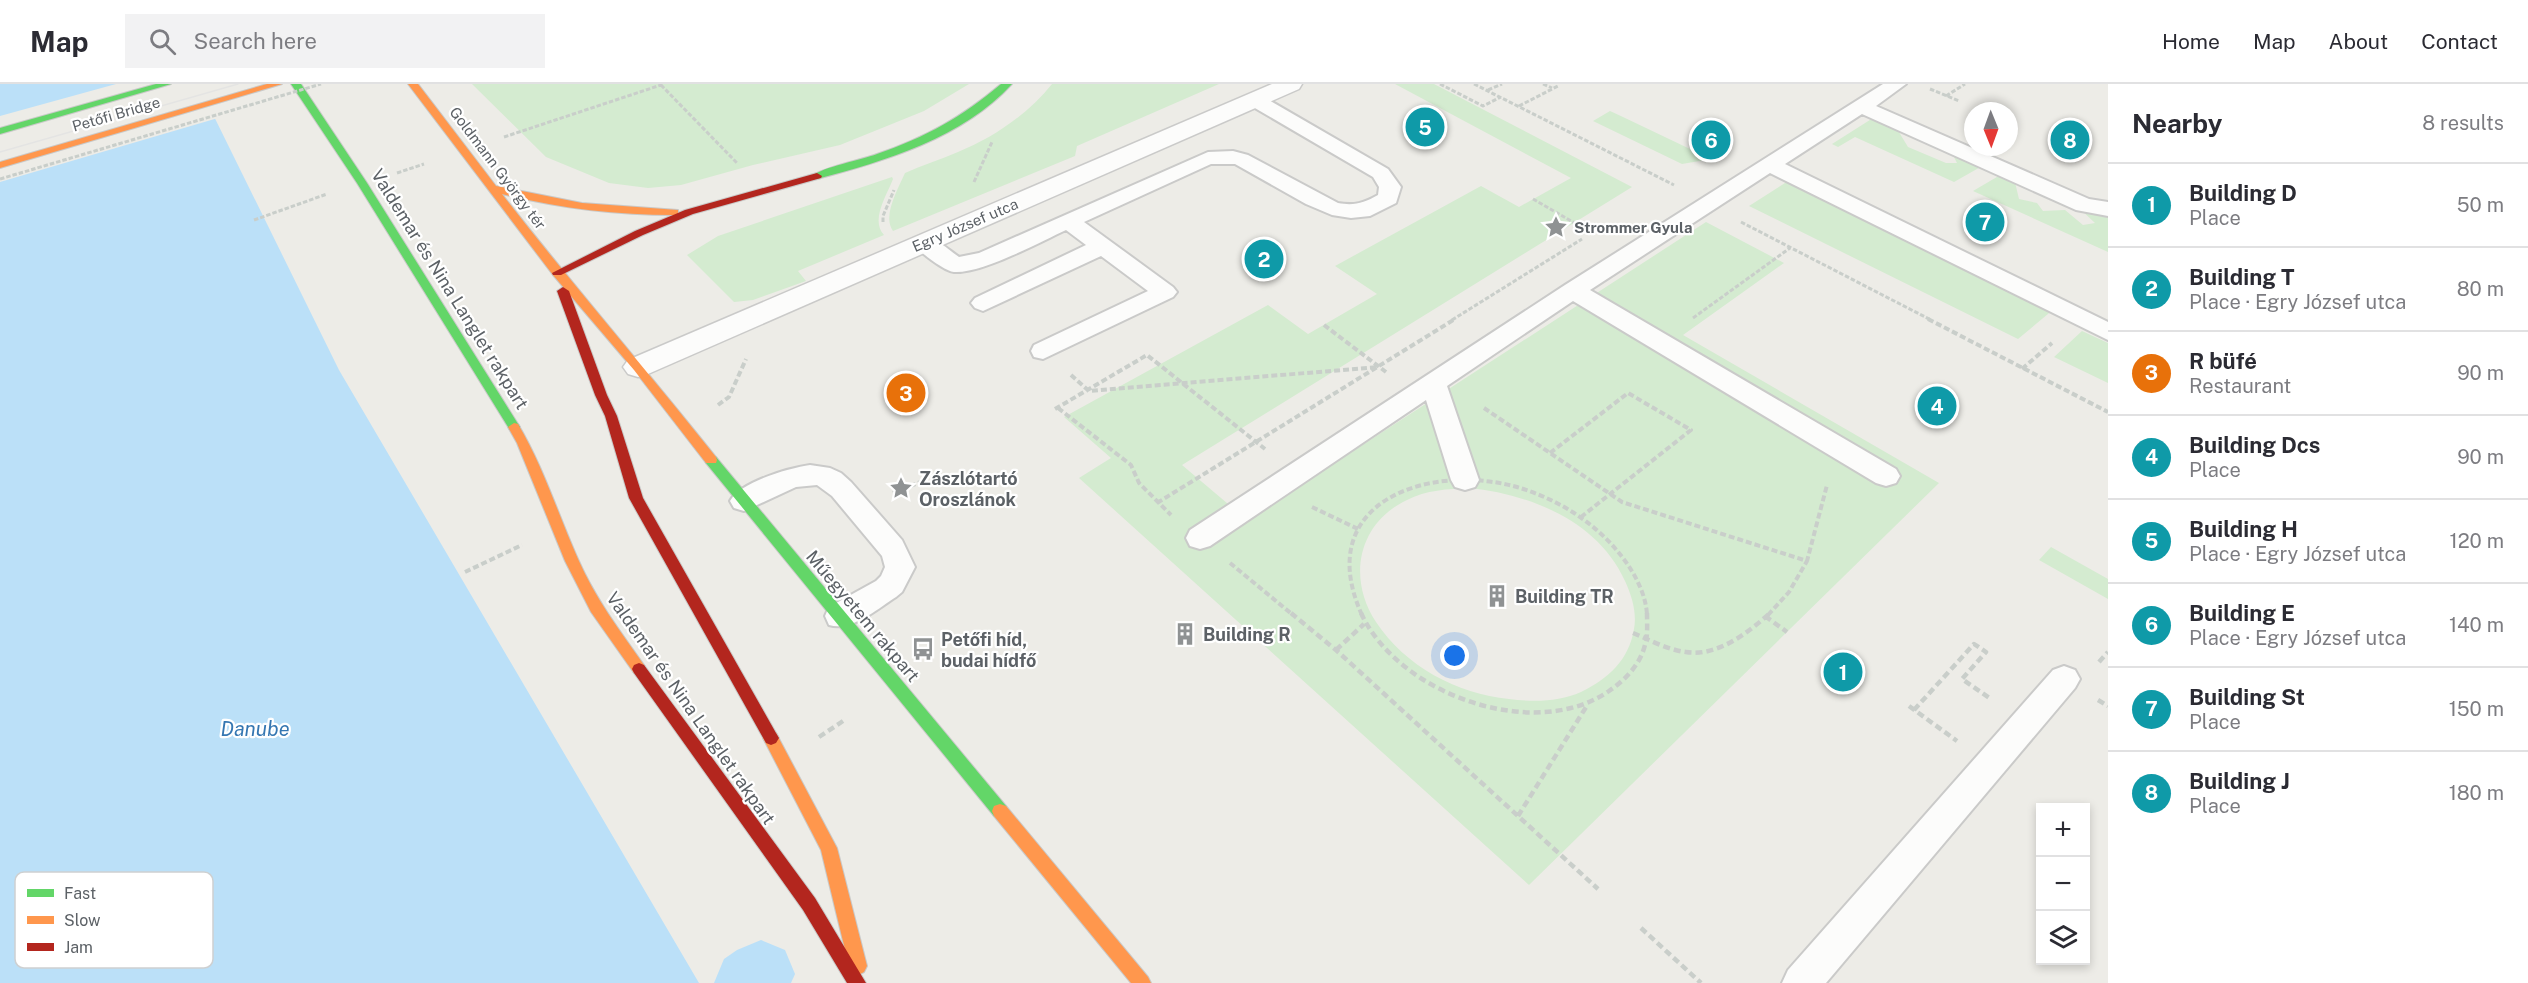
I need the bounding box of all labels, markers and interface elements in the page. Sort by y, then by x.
search box [125,14,545,68]
text: Map [30,25,89,58]
icon: search [146,25,179,58]
text: Search here [194,28,317,54]
text: Home [2162,29,2220,54]
text: Map [2253,29,2296,54]
text: About [2329,29,2388,54]
text: Contact [2421,29,2498,54]
street label: Petőfi Bridge [70,93,162,135]
north arrow [1964,102,2018,156]
street label: Goldmann György tér [446,103,550,233]
pin: 5 [1406,104,1444,150]
text: Nearby [2132,108,2222,139]
text: 8 results [2422,111,2504,135]
pin: 6 [1692,118,1730,162]
pin: 8 [2050,118,2090,162]
street label: Valdemar és Nina Langlet rakpart [367,165,533,413]
text: Building D [2189,180,2297,206]
text: 1 [2147,193,2156,217]
text: 50 m [2457,193,2504,217]
street label: Egry József utca [909,195,1021,255]
pin: 7 [1966,200,2004,244]
text: Place [2189,206,2241,230]
place icon: Strommer Gyula [1543,214,1569,240]
place label: Strommer Gyula [1574,219,1692,236]
pin: 2 [1244,236,1284,282]
text: Building T [2189,264,2295,290]
text: 2 [2145,277,2158,301]
text: 80 m [2457,277,2504,301]
text: Place · Egry József utca [2189,290,2406,314]
text: R büfé [2189,348,2257,374]
text: 3 [2145,361,2158,385]
text: 90 m [2457,361,2504,385]
pin: 3 [886,370,926,416]
text: Restaurant [2189,374,2291,398]
pin: 4 [1918,384,1956,428]
text: Building Dcs [2189,432,2320,458]
text: 4 [2145,445,2158,469]
text: 90 m [2457,445,2504,469]
text: Place [2189,458,2241,482]
place label: Zászlótartó Oroszlánok [919,468,1018,510]
place icon: Zászlótartó Oroszlánok [888,475,914,501]
text: Building H [2189,516,2298,542]
text: 5 [2145,529,2158,553]
text: 120 m [2450,529,2504,553]
text: Place · Egry József utca [2189,542,2406,566]
street label: Műegyetem rakpart [802,546,924,686]
building icon: Building TR [1484,583,1510,609]
place label: Building TR [1515,586,1614,607]
street label: Valdemar és Nina Langlet rakpart [602,588,780,828]
text: Building E [2189,600,2295,626]
text: 6 [2145,613,2158,637]
text: 140 m [2449,613,2504,637]
building icon: Building R [1172,621,1198,647]
place label: Building R [1203,624,1291,645]
text: Place · Egry József utca [2189,626,2406,650]
place label: Petőfi híd, budai hídfő [941,629,1037,671]
bus stop icon: Petőfi híd, budai hídfő [910,636,936,662]
your location [1440,641,1469,670]
pin: 1 [1824,650,1862,694]
text: Building St [2189,684,2305,710]
text: 7 [2145,697,2158,721]
text: 150 m [2449,697,2504,721]
text: Place [2189,710,2241,734]
water label: Danube [220,717,290,741]
text: Building J [2189,768,2290,794]
text: 8 [2145,781,2158,805]
text: 180 m [2449,781,2504,805]
text: Place [2189,794,2241,818]
map controls [2036,803,2090,965]
button: + [2036,803,2090,857]
button: − [2036,857,2090,911]
legend [15,872,213,968]
text: Fast [64,884,96,903]
text: Slow [64,911,101,930]
button: layers [2036,911,2090,965]
text: Jam [64,938,93,957]

